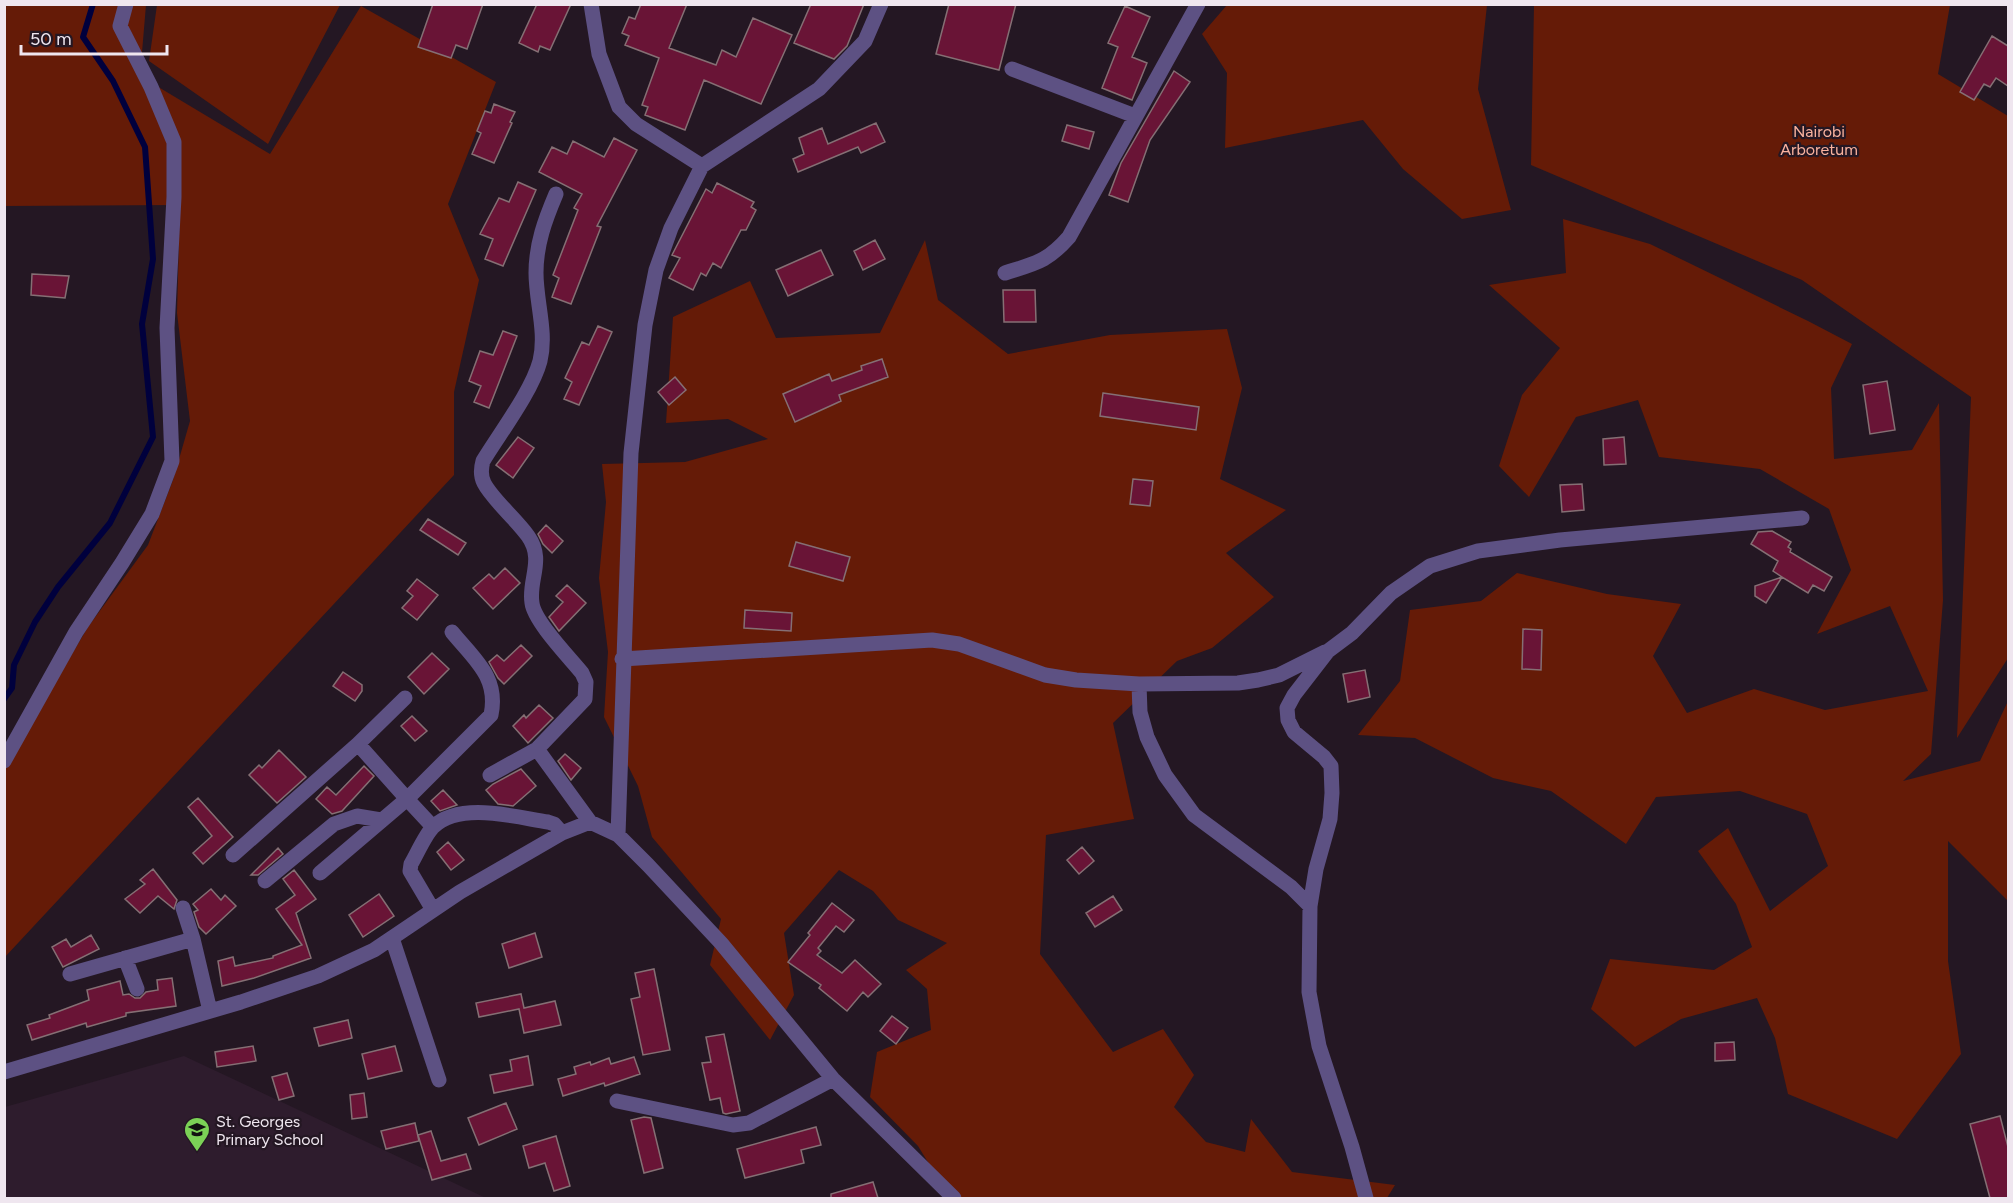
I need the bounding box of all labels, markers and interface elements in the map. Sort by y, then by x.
scale bar [21,18,166,56]
text: 50 m [30,28,72,50]
park label: Nairobi Arboretum [1780,122,1858,159]
place label: St. Georges Primary School [216,1112,323,1149]
school or university icon: St. Georges Primary School [182,1115,212,1153]

